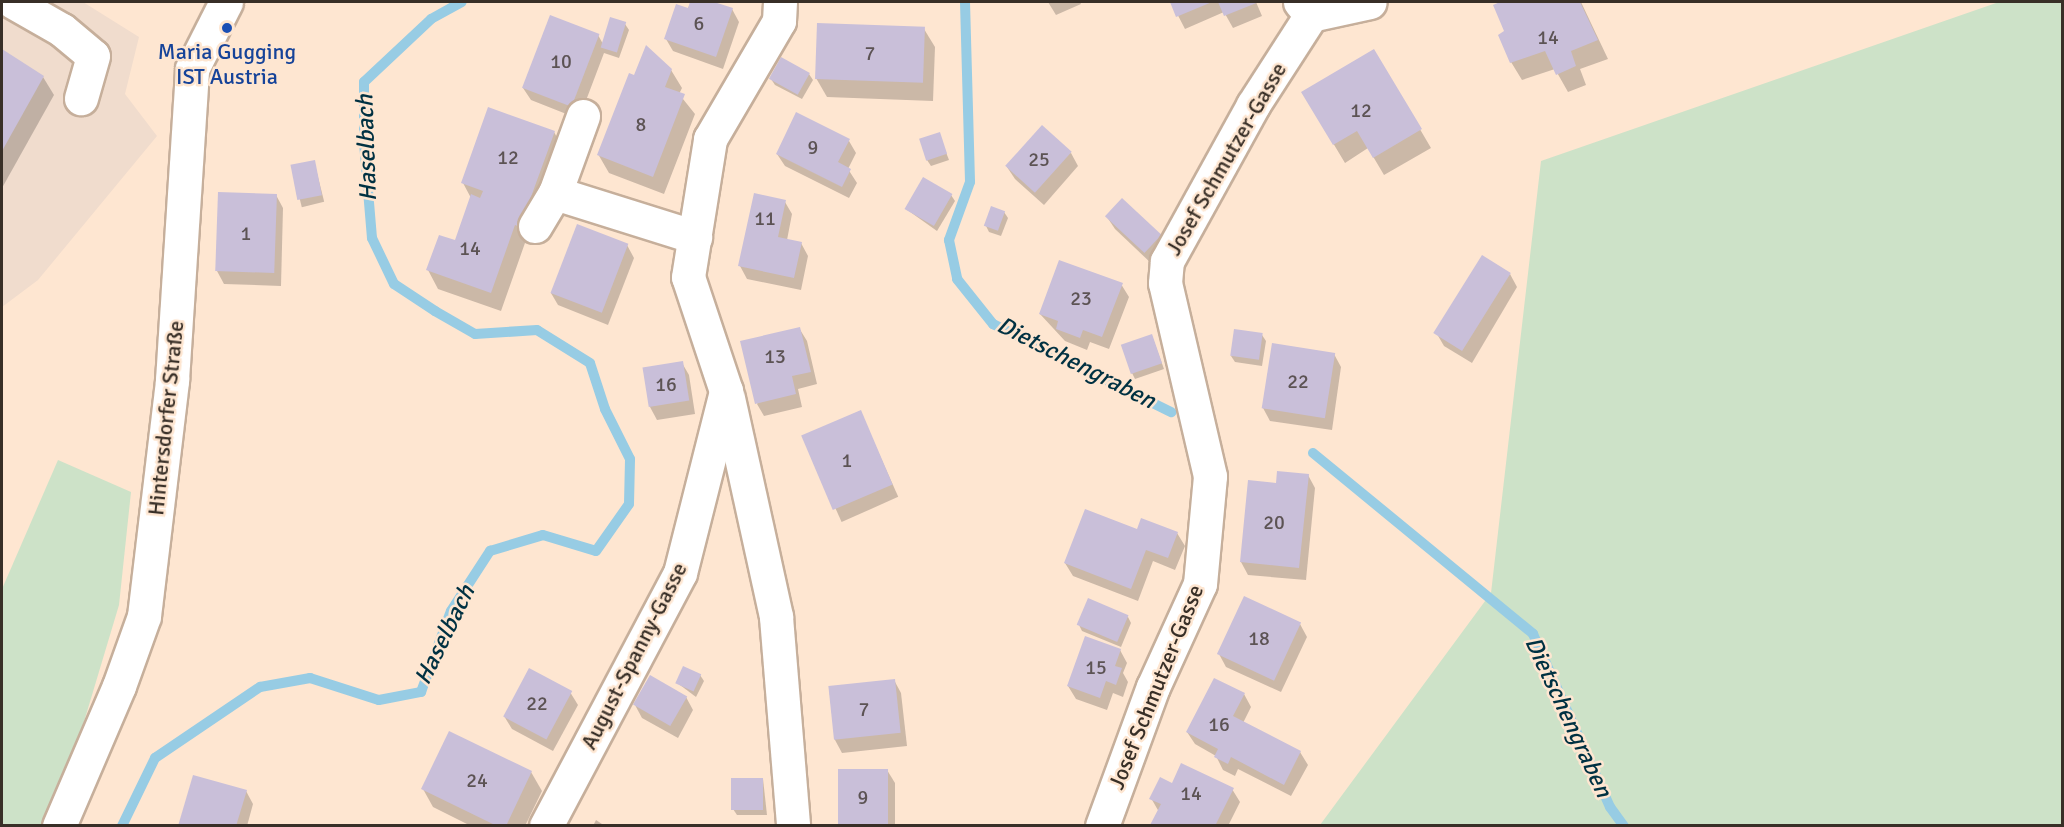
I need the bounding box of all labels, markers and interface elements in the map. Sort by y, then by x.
house number: 6 [694,11,704,35]
marker: Maria Gugging IST Austria [220,21,234,35]
house number: 14 [1537,25,1559,49]
place label: Maria Gugging IST Austria [158,38,296,90]
house number: 7 [865,41,875,65]
house number: 10 [550,49,572,73]
street label: Josef Schmutzer-Gasse [1160,58,1292,260]
water label: Haselbach [351,94,383,202]
house number: 12 [1350,98,1372,122]
house number: 8 [636,112,646,136]
house number: 9 [808,135,818,159]
house number: 12 [497,145,519,169]
house number: 25 [1028,147,1050,171]
house number: 11 [754,206,776,230]
house number: 1 [241,221,251,245]
house number: 14 [459,236,481,260]
house number: 23 [1070,286,1092,310]
water label: Dietschengraben [992,311,1160,415]
street label: Hintersdorfer Straße [143,319,189,517]
house number: 13 [764,344,786,368]
house number: 22 [1287,369,1309,393]
house number: 16 [655,372,677,396]
house number: 1 [842,448,852,472]
house number: 20 [1263,510,1285,534]
street label: August-Spanny-Gasse [575,558,693,754]
water label: Haselbach [409,581,481,689]
street label: Josef Schmutzer-Gasse [1103,581,1209,793]
house number: 18 [1248,626,1270,650]
water label: Dietschengraben [1518,632,1618,802]
house number: 15 [1085,655,1107,679]
house number: 22 [526,691,548,715]
house number: 7 [859,697,869,721]
house number: 16 [1208,712,1230,736]
house number: 24 [466,768,488,792]
house number: 14 [1180,781,1202,805]
house number: 9 [858,785,868,809]

